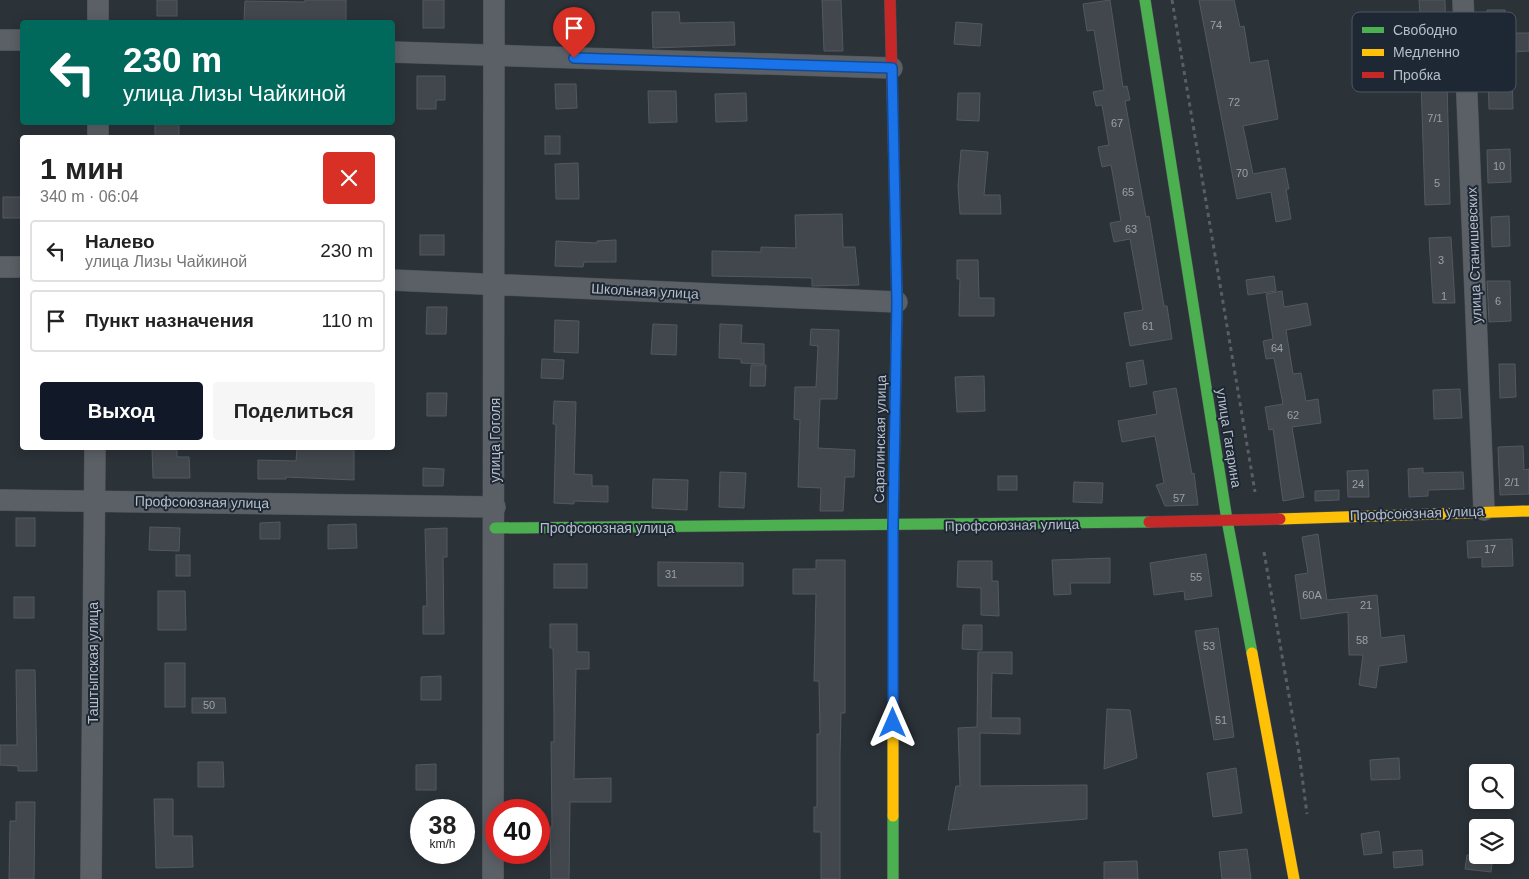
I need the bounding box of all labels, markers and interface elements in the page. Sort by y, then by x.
pin [553,7,595,58]
legend [1352,12,1516,92]
icon: arrive [560,14,588,42]
house number: 74 [1210,19,1222,31]
text: Свободно [1393,22,1458,38]
icon: left [40,40,105,105]
text: 230 m [123,40,222,79]
text: Медленно [1393,44,1460,60]
text: Пробка [1393,67,1441,83]
text: улица Лизы Чайкиной [123,81,346,106]
house number: 72 [1228,96,1240,108]
house number: 7/1 [1427,112,1443,124]
house number: 67 [1111,117,1123,129]
text: 1 мин [40,152,124,185]
button: close [323,152,375,204]
house number: 10 [1493,160,1505,172]
house number: 70 [1236,167,1248,179]
house number: 5 [1434,177,1440,189]
house number: 65 [1122,186,1134,198]
street label: улица Станишевских [1464,187,1484,323]
text: 340 m · 06:04 [40,188,139,205]
house number: 63 [1125,223,1137,235]
text: Налево [85,231,155,252]
icon: left [42,237,70,265]
text: 230 m [320,240,373,261]
text: улица Лизы Чайкиной [85,253,247,270]
house number: 3 [1438,254,1444,266]
street label: Школьная улица [591,280,699,302]
house number: 1 [1441,290,1447,302]
house number: 6 [1495,295,1501,307]
icon: arrive [42,307,70,335]
text: Пункт назначения [85,310,254,331]
text: 110 m [322,310,373,331]
house number: 61 [1142,320,1154,332]
house number: 64 [1271,342,1283,354]
street label: Саралинская улица [871,374,889,503]
button: Выход [40,382,203,440]
button: Поделиться [213,382,375,440]
street label: улица Гагарина [1213,387,1245,489]
street label: улица Гоголя [487,398,503,482]
house number: 62 [1287,409,1299,421]
house number: 2/1 [1504,476,1520,488]
house number: 24 [1352,478,1364,490]
house number: 57 [1173,492,1185,504]
street label: Профсоюзная улица [135,493,270,511]
street label: Профсоюзная улица [1350,503,1485,523]
street label: Профсоюзная улица [945,516,1080,534]
street label: Профсоюзная улица [540,520,674,536]
house number: 17 [1484,543,1496,555]
house number: 31 [665,568,677,580]
house number: 55 [1190,571,1202,583]
house number: 60А [1302,589,1322,601]
house number: 21 [1360,599,1372,611]
street label: Таштыпская улица [85,602,101,724]
house number: 58 [1356,634,1368,646]
house number: 53 [1203,640,1215,652]
position arrow [866,696,918,748]
house number: 50 [203,699,215,711]
house number: 51 [1215,714,1227,726]
map controls [1469,764,1514,864]
button: search [1469,764,1514,809]
speed limit sign: 40 [485,799,550,864]
text: 38 [429,811,456,839]
button: layers [1469,819,1514,864]
text: km/h [429,837,456,851]

